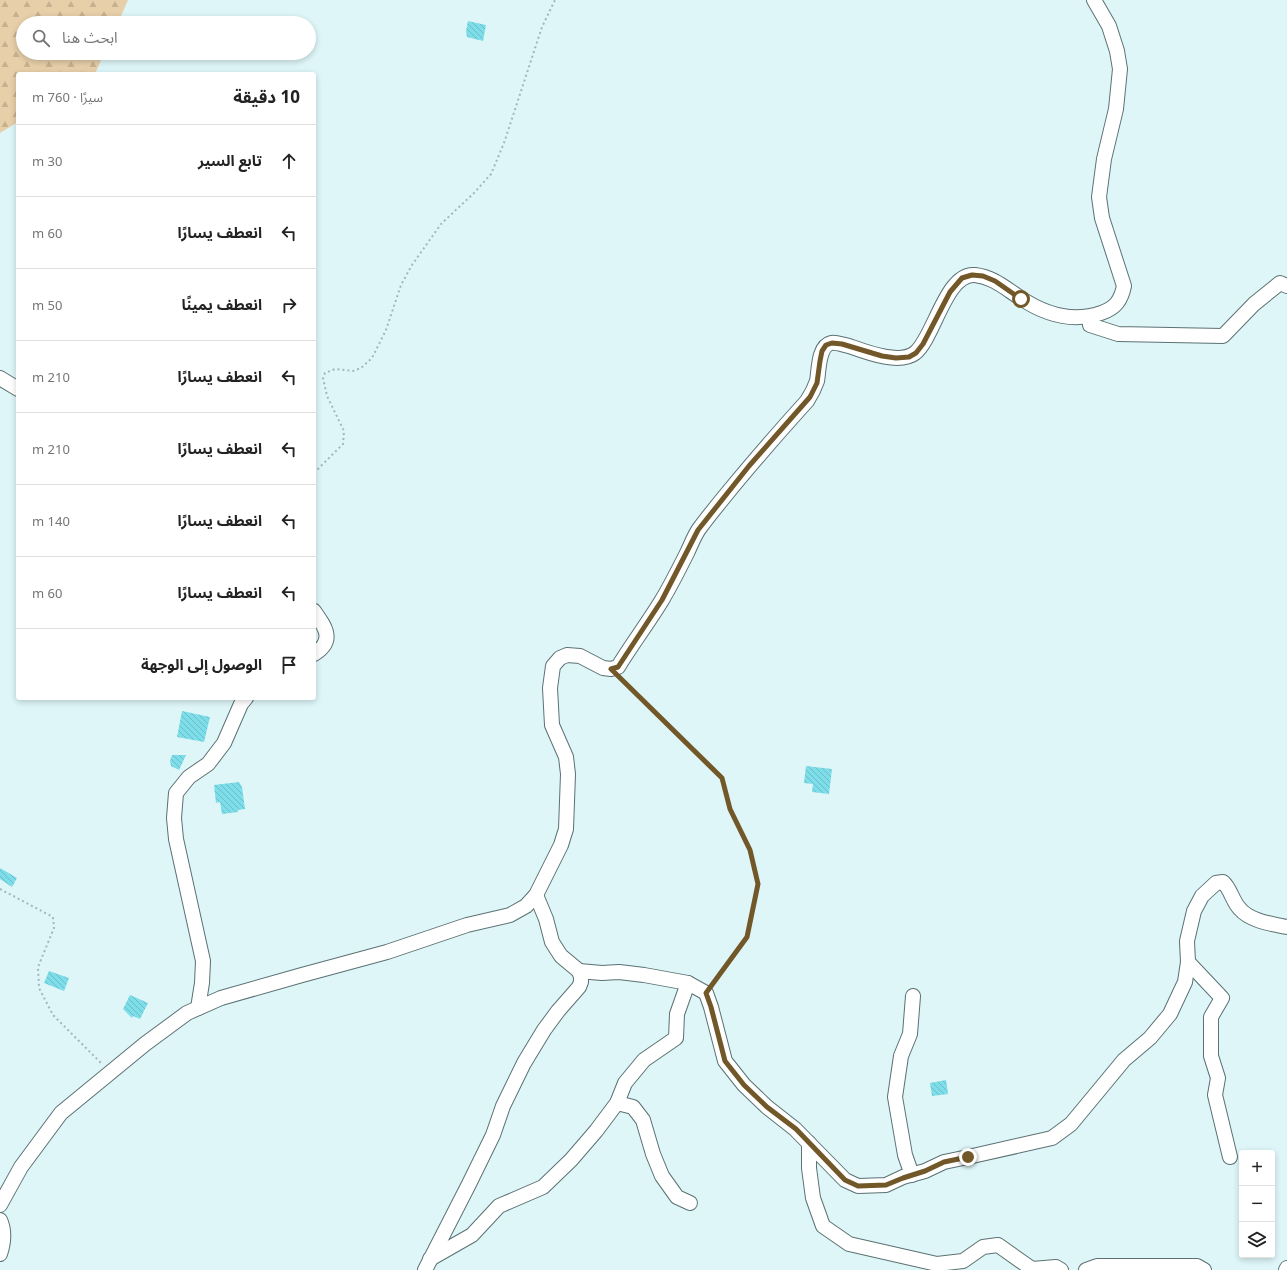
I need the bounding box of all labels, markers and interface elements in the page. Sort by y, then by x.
search box [16,16,316,60]
icon: search [30,27,52,49]
text: ابحث هنا [62,27,118,47]
text: 10 دقيقة [233,85,300,108]
text: سيرًا · 760 m [32,88,103,106]
text: تابع السير [198,150,262,170]
icon: ahead [278,150,300,172]
text: 30 m [32,152,62,170]
text: انعطف يسارًا [178,222,262,242]
icon: left [278,222,300,244]
text: 60 m [32,224,62,242]
route start [1012,290,1030,308]
text: انعطف يمينًا [181,294,262,314]
icon: right [278,294,300,316]
text: 50 m [32,296,62,314]
text: انعطف يسارًا [178,366,262,386]
icon: left [278,366,300,388]
text: 210 m [32,368,70,386]
text: انعطف يسارًا [178,438,262,458]
icon: left [278,438,300,460]
text: 210 m [32,440,70,458]
text: انعطف يسارًا [178,510,262,530]
icon: left [278,510,300,532]
text: 140 m [32,512,70,530]
text: انعطف يسارًا [178,582,262,602]
icon: left [278,582,300,604]
text: 60 m [32,584,62,602]
text: الوصول إلى الوجهة [141,654,262,674]
icon: arrive [278,654,300,676]
route end [959,1148,977,1166]
map controls [1239,1150,1275,1258]
button: + [1239,1150,1275,1186]
button: − [1239,1186,1275,1222]
button: layers [1239,1222,1275,1258]

